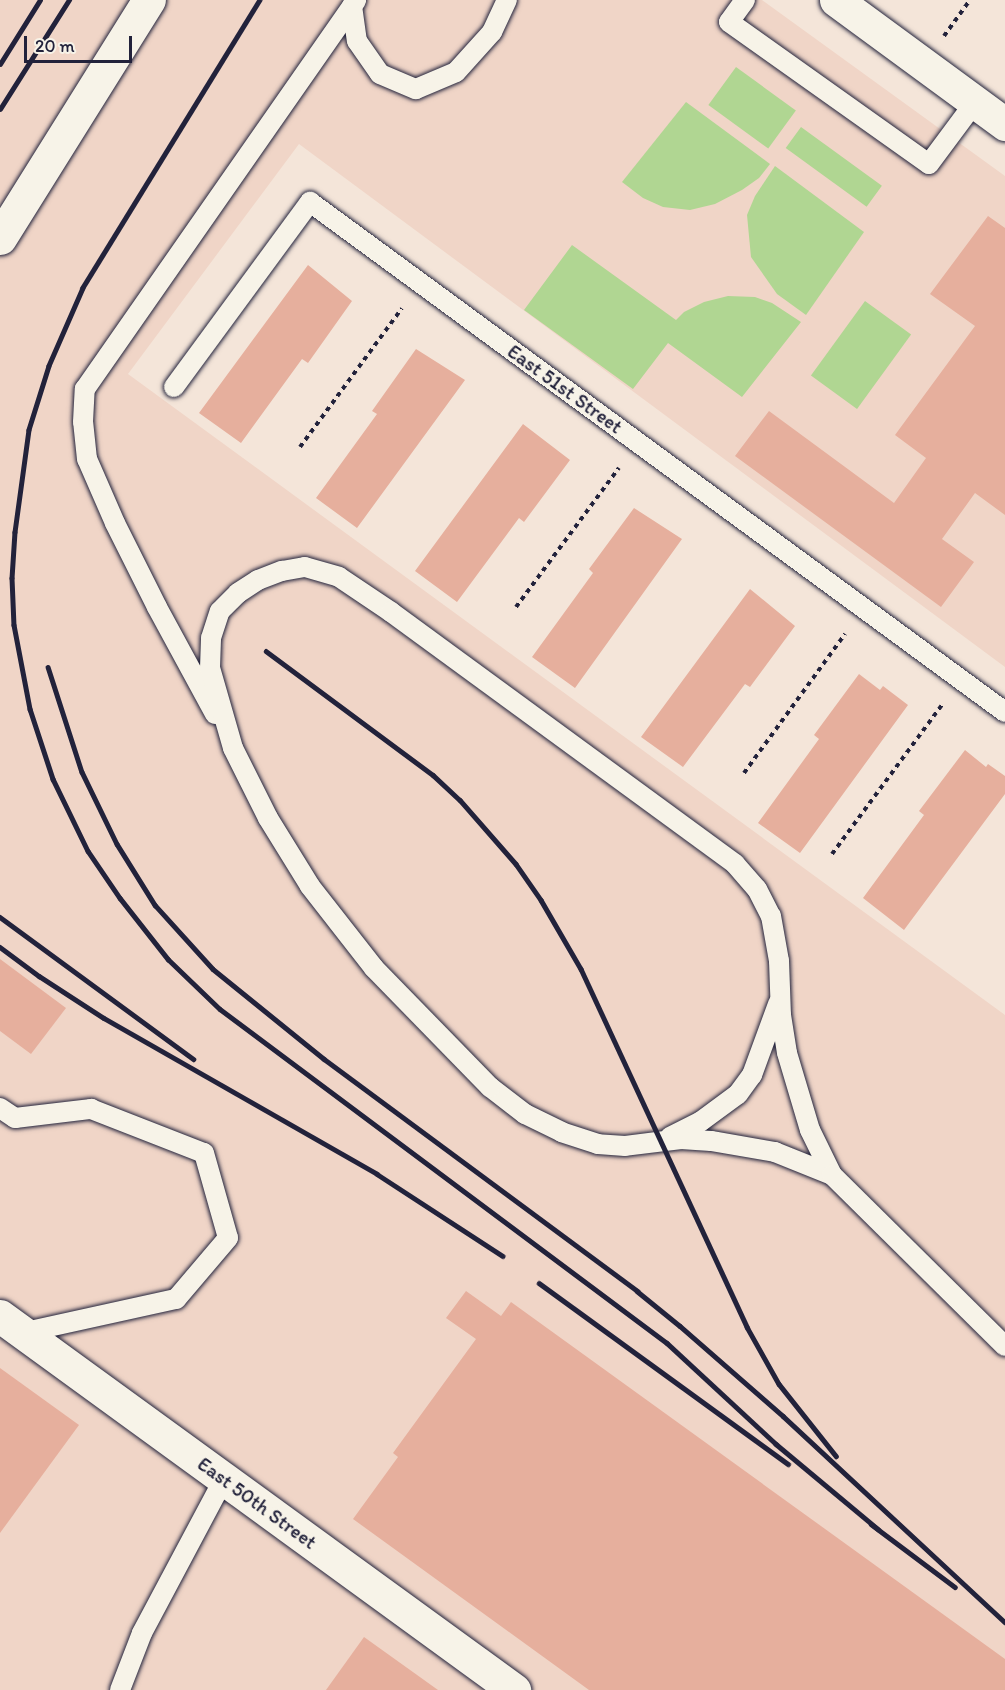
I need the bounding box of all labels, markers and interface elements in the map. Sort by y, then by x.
scale bar [27,24,135,62]
text: 20 m [35,35,75,57]
street label: East 51st Street [503,339,627,439]
street label: East 50th Street [193,1452,321,1554]

